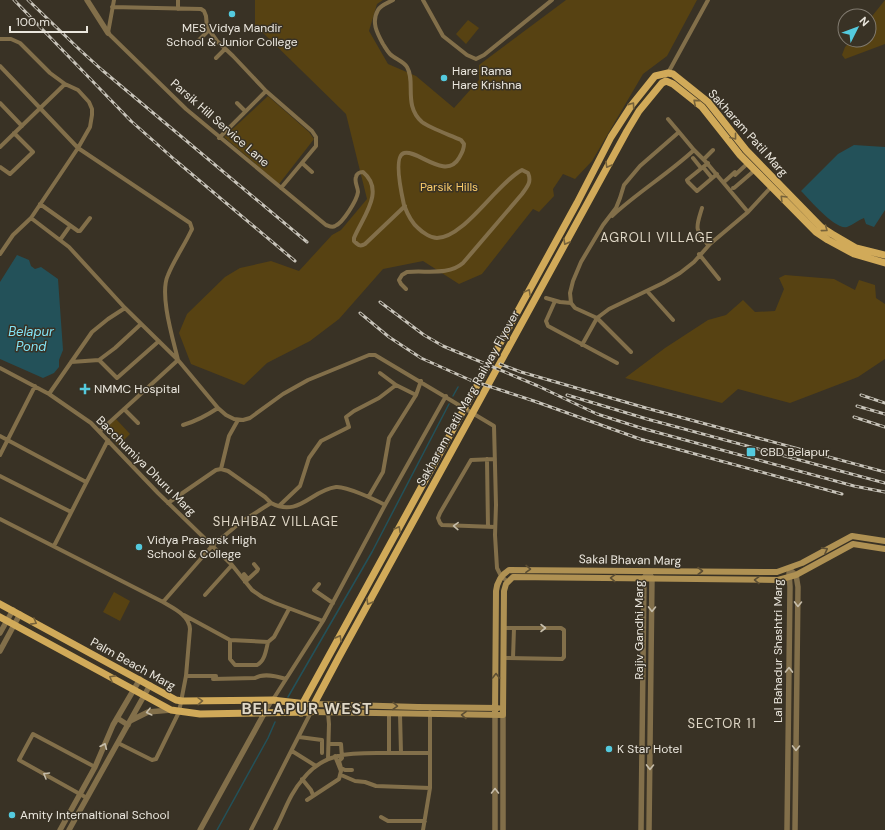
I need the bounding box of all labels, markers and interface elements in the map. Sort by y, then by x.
scale bar [10,8,87,34]
north arrow [837,8,877,48]
marker: MES Vidya Mandir School & Junior College [227,9,237,19]
text: 100 m [16,14,50,30]
text: N [857,14,872,29]
place label: MES Vidya Mandir School & Junior College [166,20,298,50]
place label: Hare Rama Hare Krishna [452,63,522,93]
marker: Hare Rama Hare Krishna [439,73,449,83]
street label: Parsik Hill Service Lane [167,76,273,171]
street label: Sakharam Patil Marg [705,86,792,180]
one-way arrow [694,100,701,107]
one-way arrow [627,102,635,109]
one-way arrow [730,132,737,139]
one-way arrow [606,161,613,168]
park label: Parsik Hills [420,179,478,195]
one-way arrow [780,195,788,203]
one-way arrow [821,225,828,232]
district label: AGROLI VILLAGE [600,229,714,246]
one-way arrow [564,238,571,245]
one-way arrow [523,289,531,296]
street label: Sakharam Patil Marg Railway Flyover [413,307,523,489]
water label: Belapur Pond [8,323,55,355]
place label: NMMC Hospital [94,381,180,397]
marker: NMMC Hospital [79,383,91,395]
street label: Bacchumiya Dhuru Marg [93,413,200,520]
place label: CBD Belapur [760,444,830,460]
marker: CBD Belapur [745,446,757,458]
district label: SHAHBAZ VILLAGE [213,513,339,530]
one-way arrow [453,522,459,530]
one-way arrow [394,526,401,533]
place label: Vidya Prasarsk High School & College [147,532,256,562]
marker: Vidya Prasarsk High School & College [134,542,144,552]
one-way arrow [821,548,828,555]
street label: Sakal Bhavan Marg [579,551,682,569]
one-way arrow [525,565,531,573]
one-way arrow [697,567,703,575]
one-way arrow [610,574,616,582]
one-way arrow [754,576,760,584]
street label: Lal Bahadur Shashtri Marg [770,579,786,723]
street label: Rajiv Gandhi Marg [631,580,647,680]
one-way arrow [367,598,374,605]
one-way arrow [794,601,802,607]
one-way arrow [648,606,656,612]
one-way arrow [30,618,37,625]
one-way arrow [540,624,546,632]
street label: Palm Beach Marg [88,634,179,694]
one-way arrow [334,635,341,642]
one-way arrow [785,667,793,673]
one-way arrow [492,673,500,679]
one-way arrow [109,675,116,683]
one-way arrow [197,697,203,705]
district label: BELAPUR WEST [241,698,373,719]
one-way arrow [392,702,398,711]
one-way arrow [146,708,153,716]
one-way arrow [461,710,467,719]
district label: SECTOR 11 [687,715,757,732]
place label: K Star Hotel [617,741,682,757]
one-way arrow [99,742,107,749]
marker: K Star Hotel [604,744,614,754]
one-way arrow [792,745,800,751]
one-way arrow [646,764,654,770]
one-way arrow [43,772,50,779]
one-way arrow [491,788,499,794]
place label: Amity Internaltional School [20,807,169,823]
marker: Amity Internaltional School [7,810,17,820]

